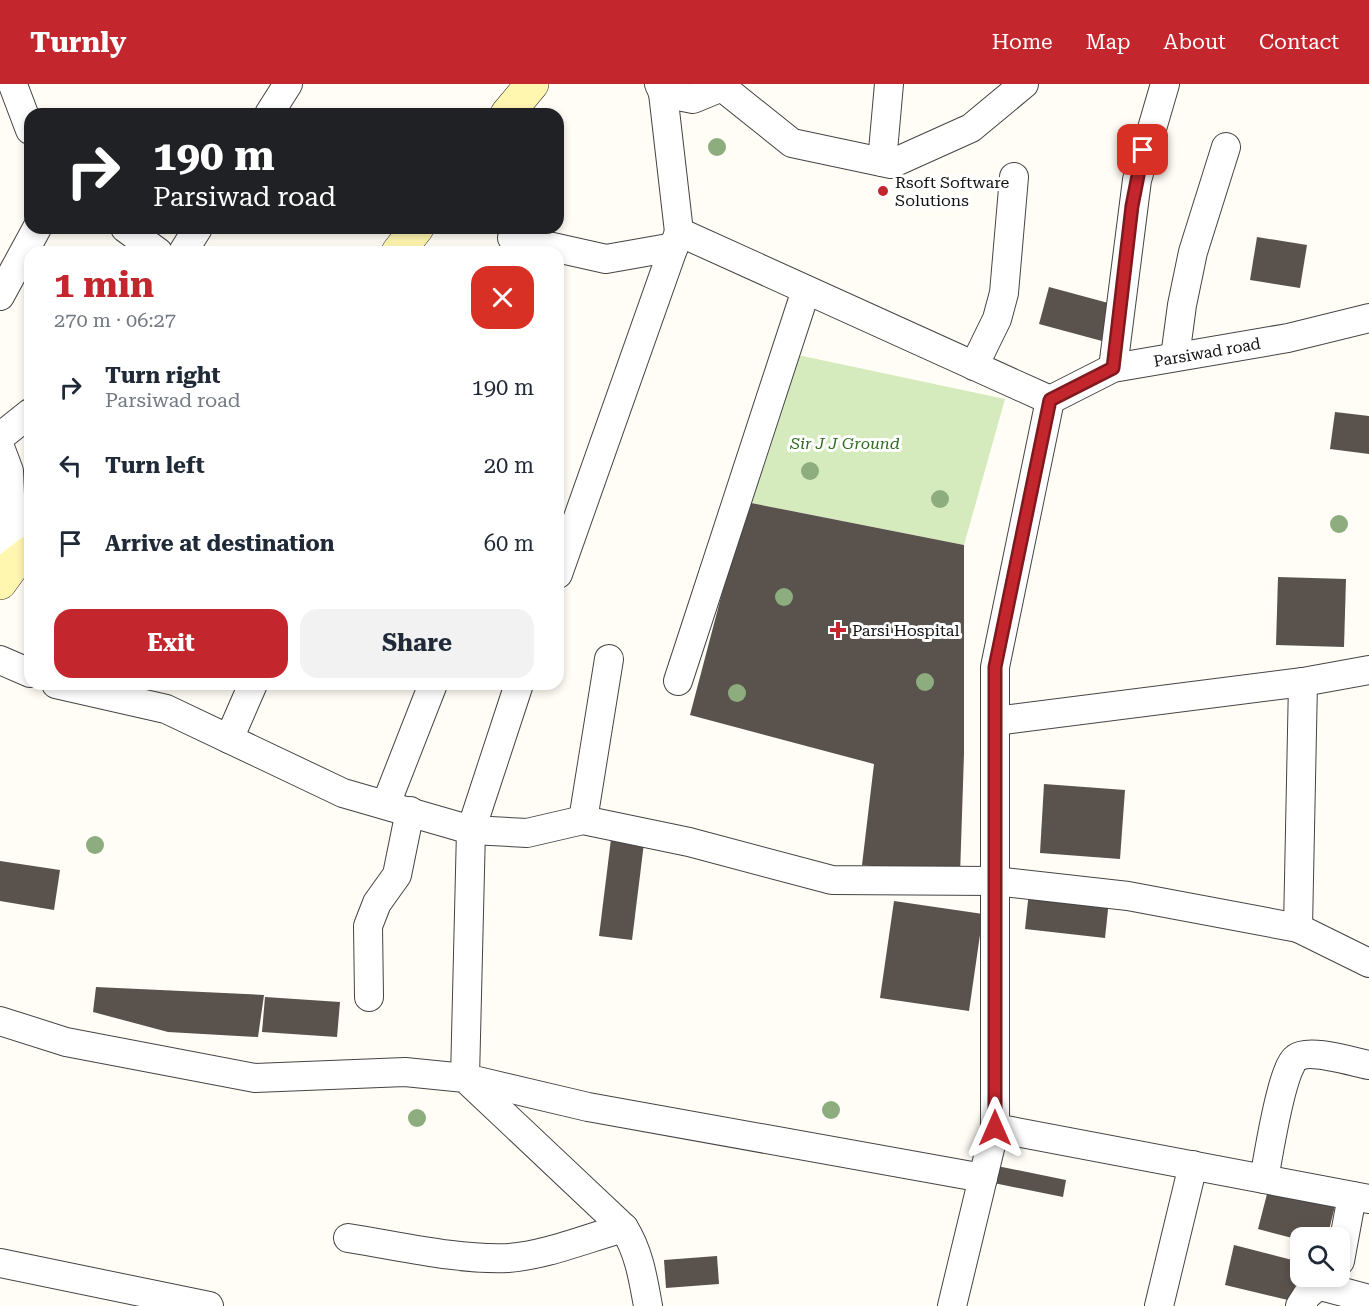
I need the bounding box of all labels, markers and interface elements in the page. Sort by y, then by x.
text: Turnly [30,26,126,59]
text: Home [992,30,1053,54]
text: Map [1086,30,1131,54]
text: About [1164,30,1226,54]
text: Contact [1259,30,1339,54]
pin [1117,124,1168,175]
text: 190 m [153,131,275,180]
icon: right [54,132,132,210]
icon: arrive [1126,133,1159,166]
place label: Rsoft Software Solutions [895,173,1010,210]
text: Parsiwad road [153,181,336,213]
marker: Rsoft Software Solutions [876,184,890,198]
text: 1 min [54,264,154,306]
button: close [471,266,534,329]
text: 270 m · 06:27 [54,308,176,332]
street label: Parsiwad road [1152,334,1262,371]
text: Turn right [105,363,220,388]
icon: right [54,371,87,404]
text: 190 m [471,375,534,400]
text: Parsiwad road [105,388,241,412]
park label: Sir J J Ground [789,434,900,453]
icon: left [54,449,87,482]
text: Turn left [105,453,205,478]
text: 20 m [484,453,534,478]
icon: arrive [54,527,87,560]
text: Arrive at destination [105,531,334,556]
text: 60 m [484,531,534,556]
button: Exit [54,609,288,678]
button: Share [300,609,534,678]
marker: Parsi Hospital [829,621,847,639]
place label: Parsi Hospital [852,621,959,640]
position arrow [963,1096,1027,1160]
map controls [1290,1227,1350,1287]
button: search [1290,1227,1350,1287]

